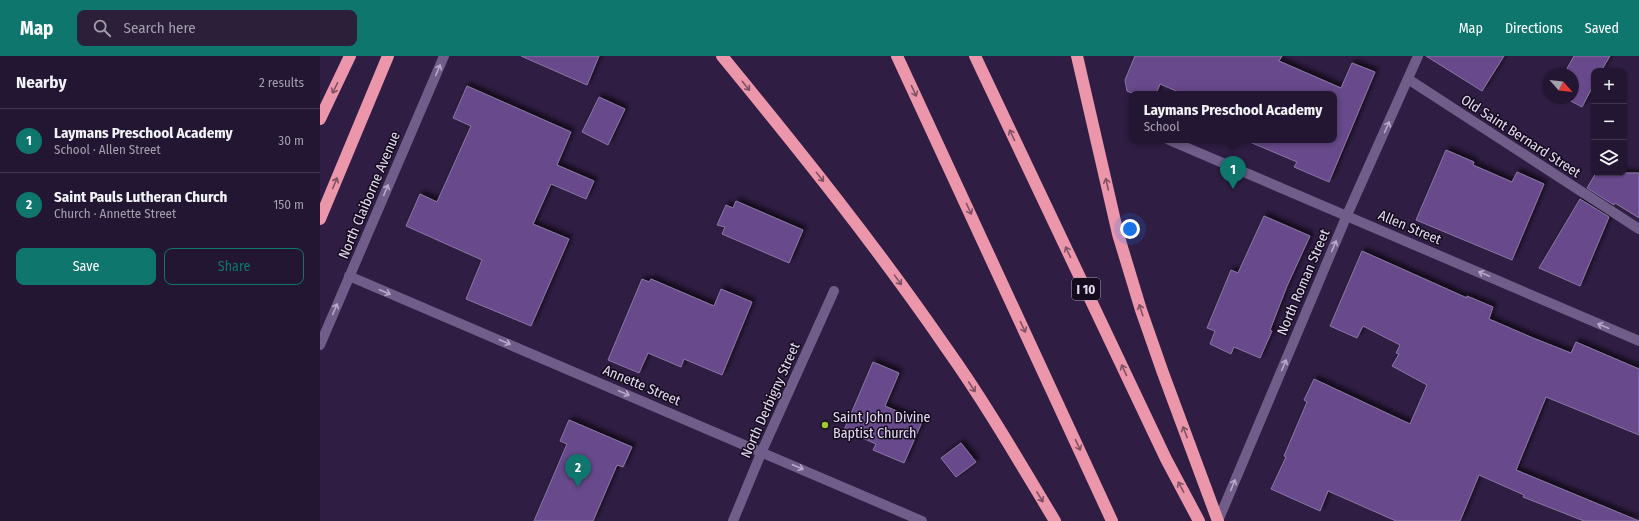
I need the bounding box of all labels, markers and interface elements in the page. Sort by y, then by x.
search box [77,10,357,46]
text: Map [20,17,53,40]
icon: search [91,17,113,39]
text: Search here [123,19,196,37]
text: Map [1459,20,1483,37]
text: Directions [1505,20,1563,37]
text: Saved [1585,20,1619,37]
one-way arrow [435,65,442,77]
north arrow [1543,68,1579,104]
map controls [1591,68,1627,176]
button: + [1591,68,1627,104]
text: Nearby [16,72,67,93]
text: 2 results [259,75,304,90]
one-way arrow [331,81,338,93]
one-way arrow [742,81,751,92]
one-way arrow [911,85,918,97]
popup [1129,91,1337,143]
street label: Old Saint Bernard Street [1458,91,1584,182]
text: Laymans Preschool Academy [1144,101,1322,119]
button: − [1591,104,1627,140]
text: School [1144,119,1180,134]
one-way arrow [1384,121,1391,133]
text: Laymans Preschool Academy [54,124,233,142]
street label: North Claiborne Avenue [335,129,404,261]
one-way arrow [1008,129,1015,141]
text: 1 [26,133,32,148]
text: 30 m [278,133,304,148]
button: layers [1591,140,1627,176]
text: School · Allen Street [54,142,161,157]
pin: 1 [1220,156,1246,189]
one-way arrow [815,171,824,182]
one-way arrow [332,177,339,189]
one-way arrow [1102,178,1110,191]
one-way arrow [383,184,391,196]
text: Saint Pauls Lutheran Church [54,188,227,206]
text: 2 [26,197,32,212]
text: 150 m [273,197,304,212]
one-way arrow [966,203,973,215]
text: Church · Annette Street [54,206,176,221]
street label: Allen Street [1376,207,1444,248]
your location [1120,219,1140,239]
street label: North Roman Street [1273,226,1334,338]
one-way arrow [1331,240,1338,252]
one-way arrow [1064,247,1071,259]
button: Save [16,248,156,285]
button: Share [164,248,304,285]
one-way arrow [1478,270,1490,278]
one-way arrow [894,274,902,285]
road number: I 10 [1072,278,1100,300]
one-way arrow [379,288,391,296]
one-way arrow [1137,303,1144,316]
one-way arrow [332,304,339,316]
one-way arrow [1020,321,1027,333]
one-way arrow [1598,322,1610,329]
one-way arrow [498,339,510,347]
street label: North Derbigny Street [737,339,804,461]
one-way arrow [1280,360,1288,372]
street label: Annette Street [600,361,684,410]
one-way arrow [1120,364,1127,376]
one-way arrow [968,381,976,392]
one-way arrow [618,390,630,397]
place label: Saint John Divine Baptist Church [833,409,931,442]
marker: Saint John Divine Baptist Church [820,420,830,430]
one-way arrow [1180,426,1188,438]
one-way arrow [1075,439,1082,451]
pin: 2 [565,454,591,487]
one-way arrow [791,464,803,471]
one-way arrow [1230,480,1237,492]
one-way arrow [1176,481,1184,493]
one-way arrow [1037,491,1045,503]

